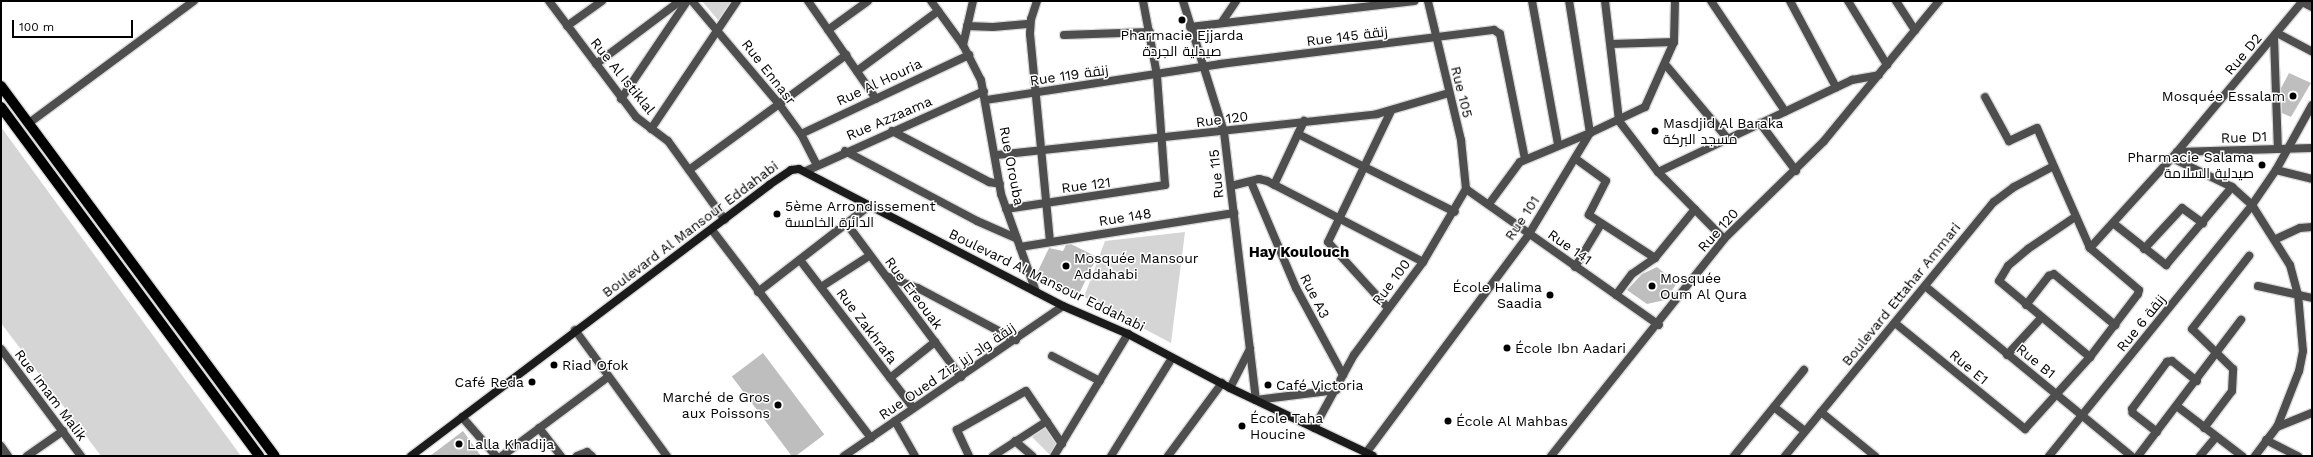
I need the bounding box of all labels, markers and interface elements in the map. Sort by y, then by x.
scale bar [14,12,135,38]
marker: Pharmacie Ejjarda صيدلية الجردة [1177,15,1187,25]
text: 100 m [19,20,54,34]
street label: Rue 145 زنقة [1305,23,1389,49]
place label: Pharmacie Ejjarda صيدلية الجردة [1120,27,1244,60]
street label: Rue D2 [2221,30,2265,78]
street label: Rue Al Istiklal [587,34,659,118]
street label: Rue Ennasr [738,36,800,108]
street label: Rue Al Houria [833,55,925,109]
street label: Rue 119 زنقة [1028,61,1110,89]
street label: Rue 105 [1447,64,1477,120]
place label: Mosquée Essalam [2162,88,2285,104]
marker: Mosquée Essalam [2288,91,2298,101]
street label: Rue Azzaama [843,92,935,144]
street label: Rue 120 [1195,107,1249,131]
place label: Masdjid Al Baraka مسجد البركة [1663,115,1784,148]
street label: Rue Orouba [996,125,1028,207]
marker: Masdjid Al Baraka مسجد البركة [1650,126,1660,136]
street label: Rue D1 [2221,128,2267,146]
street label: Rue 115 [1205,148,1227,200]
place label: Pharmacie Salama صيدلية السلامة [2127,149,2254,182]
street label: Boulevard Al Mansour Eddahabi [598,157,782,301]
marker: Pharmacie Salama صيدلية السلامة [2257,160,2267,170]
street label: Rue 121 [1060,174,1112,196]
street label: Rue 101 [1501,192,1543,244]
place label: 5ème Arrondissement الدائرة الخامسة [785,198,936,230]
street label: Rue 148 [1097,205,1153,229]
street label: Rue 120 [1694,205,1742,255]
marker: 5ème Arrondissement الدائرة الخامسة [772,209,782,219]
street label: Boulevard Ettahar Ammari [1838,219,1964,369]
street label: Boulevard Al Mansour Eddahabi [946,225,1148,335]
street label: Rue 141 [1545,226,1595,268]
district label: Hay Koulouch [1248,244,1350,262]
place label: Mosquée Mansour Addahabi [1074,250,1199,282]
street label: Rue Ereouak [881,254,947,332]
street label: Rue 100 [1368,256,1414,308]
marker: Mosquée Mansour Addahabi [1061,261,1071,271]
place label: Mosquée Oum Al Qura [1660,270,1748,302]
street label: Rue A3 [1297,271,1333,321]
place label: École Halima Saadia [1453,279,1542,312]
marker: Mosquée Oum Al Qura [1647,281,1657,291]
street label: Rue Zakhrafa [833,285,901,367]
marker: École Halima Saadia [1545,290,1555,300]
street label: Rue 6 زنقة [2113,291,2169,355]
street label: Rue Oued Ziz زنقة واد زيز [876,319,1018,423]
place label: École Ibn Aadari [1515,340,1627,356]
street label: Rue B1 [2013,340,2059,382]
marker: École Ibn Aadari [1502,343,1512,353]
street label: Rue Imam Malik [11,346,91,444]
street label: Rue E1 [1946,346,1992,388]
place label: Riad Ofok [562,357,629,373]
marker: Riad Ofok [549,360,559,370]
place label: Café Reda [455,374,524,390]
marker: Café Reda [527,377,537,387]
place label: Café Victoria [1276,377,1364,393]
marker: Café Victoria [1263,380,1273,390]
place label: Marché de Gros aux Poissons [662,389,770,422]
marker: Marché de Gros aux Poissons [773,400,783,410]
place label: École Taha Houcine [1250,410,1324,442]
place label: École Al Mahbas [1456,413,1569,429]
marker: École Al Mahbas [1443,416,1453,426]
marker: École Taha Houcine [1237,421,1247,431]
place label: Lalla Khadija [467,436,554,452]
marker: Lalla Khadija [454,439,464,449]

